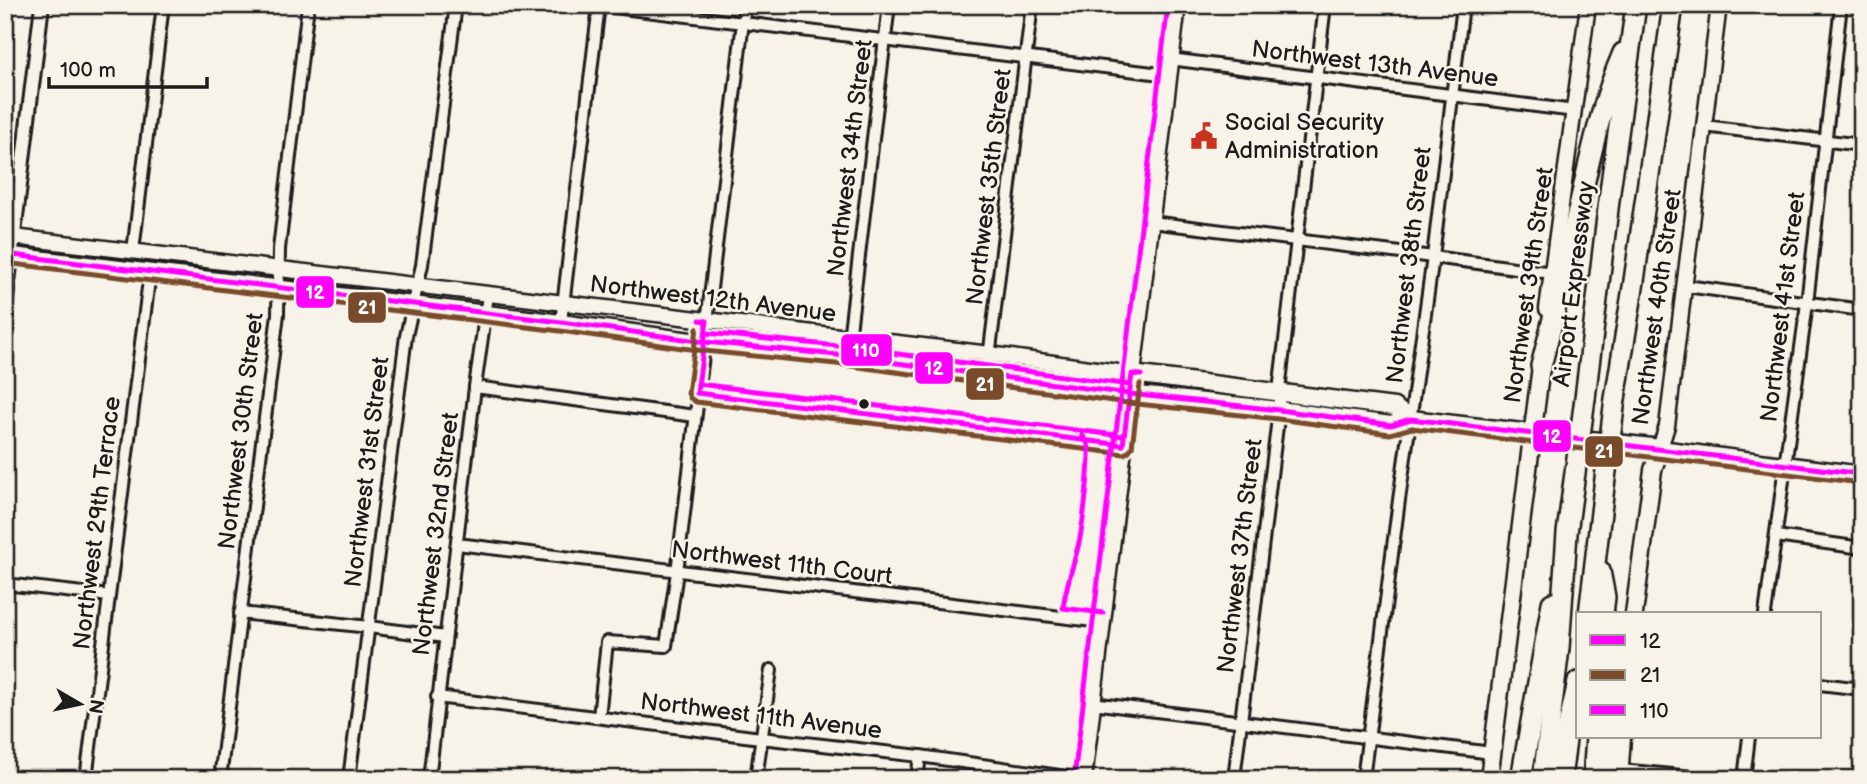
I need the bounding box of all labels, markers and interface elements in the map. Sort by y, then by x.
street label: Northwest 13th Avenue [1250,34,1500,94]
street label: Northwest 34th Street [821,37,879,278]
scale bar [49,46,206,90]
text: 100 m [60,58,116,83]
street label: Northwest 35th Street [960,66,1018,307]
place label: Social Security Administration [1225,108,1384,165]
public building icon: Social Security Administration [1189,121,1219,151]
street label: Northwest 38th Street [1380,144,1438,385]
street label: Northwest 39th Street [1498,164,1560,405]
street label: Airport Expressway [1547,180,1601,388]
street label: Northwest 40th Street [1626,186,1688,427]
street label: Northwest 41st Street [1754,189,1812,424]
street label: Northwest 12th Avenue [588,269,838,329]
line badge: 12 [295,275,335,309]
text: 12 [305,282,325,305]
line badge: 21 [347,291,387,324]
text: 21 [358,297,376,320]
street label: Northwest 30th Street [212,310,270,551]
line badge: 110 [840,333,893,367]
text: 110 [852,340,880,363]
line badge: 12 [914,351,954,385]
street label: Northwest 31st Street [338,354,396,589]
text: 12 [924,358,944,381]
line badge: 21 [965,367,1005,401]
text: 21 [976,374,994,397]
street label: Northwest 29th Terrace [67,395,127,651]
unlabelled marker [857,397,871,411]
street label: Northwest 32nd Street [407,410,465,657]
line badge: 12 [1532,419,1572,453]
text: 12 [1542,426,1562,449]
line badge: 21 [1584,435,1624,468]
street label: Northwest 37th Street [1211,436,1269,675]
text: 21 [1595,441,1613,464]
street label: Northwest 11th Court [670,535,895,591]
legend [1576,612,1822,738]
text: 12 [1640,629,1661,654]
text: 21 [1640,663,1660,688]
north arrow [46,668,116,738]
street label: Northwest 11th Avenue [639,687,883,745]
text: N [83,698,108,715]
text: 110 [1640,699,1669,724]

